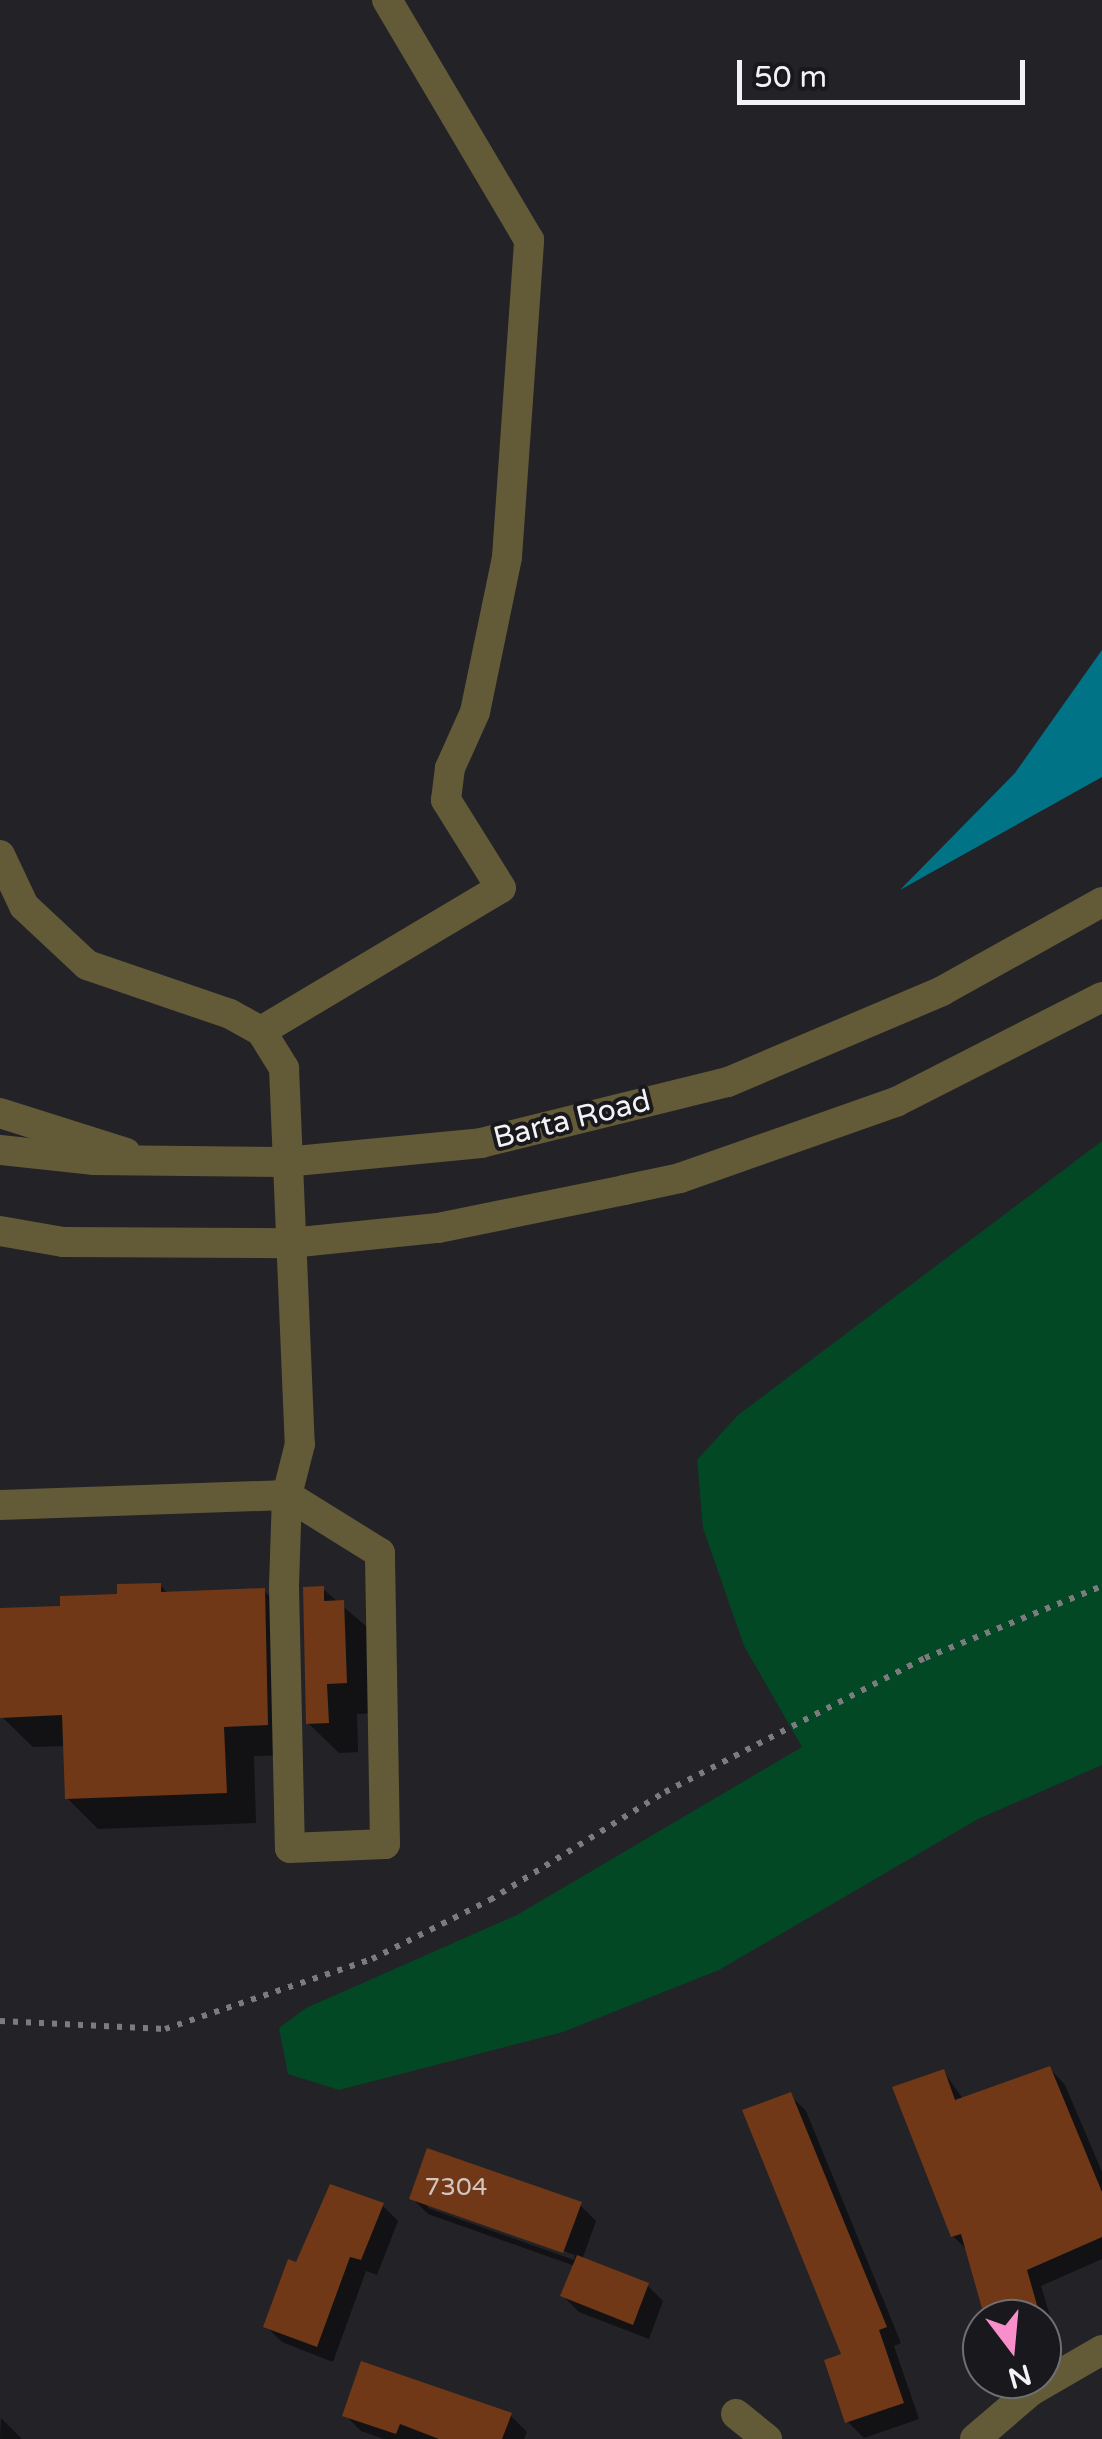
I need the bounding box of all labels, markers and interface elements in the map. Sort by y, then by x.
scale bar [742,40,1030,102]
text: 50 m [754,59,827,96]
street label: Barta Road [490,1083,654,1157]
house number: 7304 [425,2172,487,2202]
north arrow [962,2299,1062,2399]
text: N [1004,2356,1035,2395]

